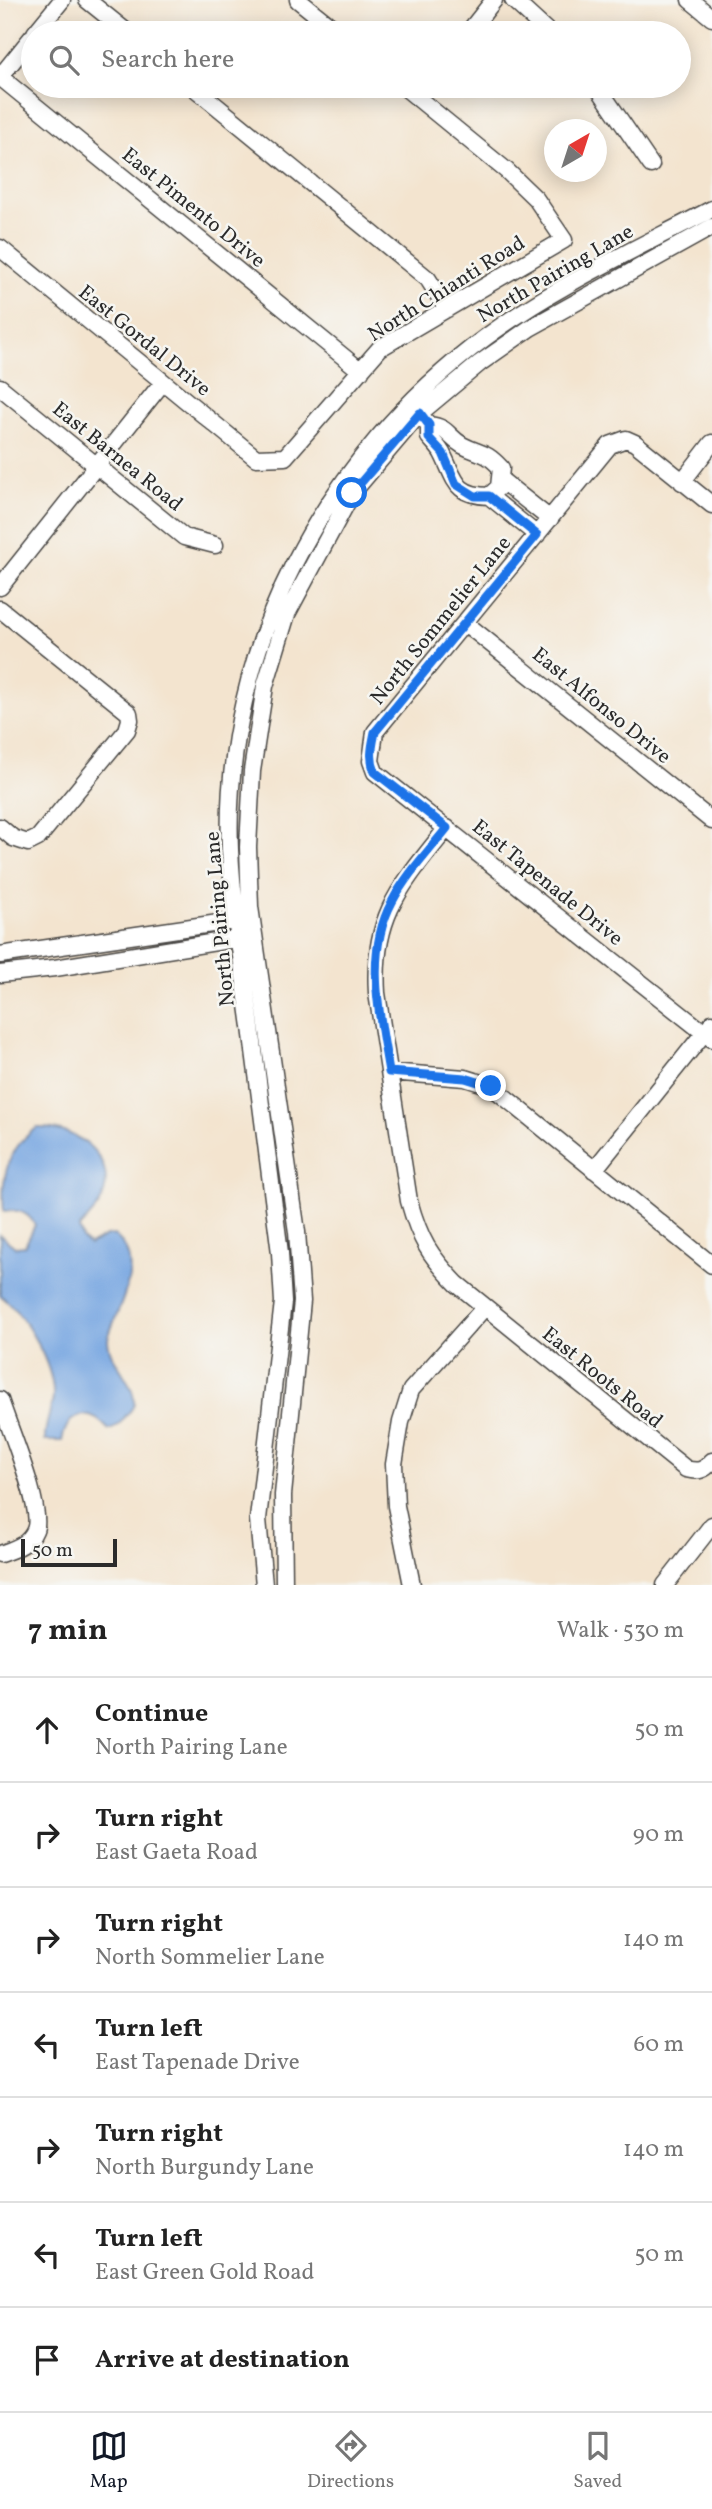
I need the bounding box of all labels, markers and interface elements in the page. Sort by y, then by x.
search box [21,21,691,98]
icon: search [45,41,83,79]
text: Search here [101,42,234,78]
north arrow [544,119,607,182]
street label: East Pimento Drive [115,141,271,275]
street label: North Pairing Lane [472,218,639,331]
street label: North Chianti Road [363,229,531,349]
street label: East Gordal Drive [72,279,217,404]
street label: East Barnea Road [46,395,189,519]
route start [336,477,367,508]
street label: North Sommelier Lane [364,530,518,712]
street label: East Alfonso Drive [525,641,677,771]
street label: East Tapenade Drive [465,813,629,953]
street label: North Pairing Lane [198,830,243,1008]
route end [475,1070,506,1101]
street label: East Roots Road [535,1320,669,1436]
scale bar [21,1536,117,1568]
text: 50 m [32,1538,73,1564]
text: 7 min [28,1610,108,1652]
text: Walk · 530 m [557,1615,684,1647]
text: Continue [95,1696,208,1732]
icon: ahead [28,1711,66,1749]
text: 50 m [635,1714,684,1746]
text: North Pairing Lane [95,1732,288,1764]
text: Turn right [95,1801,223,1837]
icon: right [28,1816,66,1854]
text: 90 m [633,1819,684,1851]
text: East Gaeta Road [95,1837,258,1869]
text: Turn right [95,1906,223,1942]
icon: right [28,1921,66,1959]
text: 140 m [623,1924,684,1956]
text: North Sommelier Lane [95,1942,325,1974]
text: Turn left [95,2011,203,2047]
icon: left [28,2026,66,2064]
text: 60 m [634,2029,684,2061]
text: East Tapenade Drive [95,2047,300,2079]
text: Turn right [95,2116,223,2152]
icon: right [28,2131,66,2169]
text: 140 m [623,2134,684,2166]
text: North Burgundy Lane [95,2152,314,2184]
text: Turn left [95,2221,203,2257]
icon: left [28,2236,66,2274]
text: 50 m [635,2239,684,2271]
text: East Green Gold Road [95,2257,315,2289]
icon: arrive [28,2341,66,2379]
text: Arrive at destination [95,2342,350,2378]
tab: Map [90,2427,128,2495]
tab: Directions [307,2427,394,2495]
tab: Saved [573,2427,622,2495]

